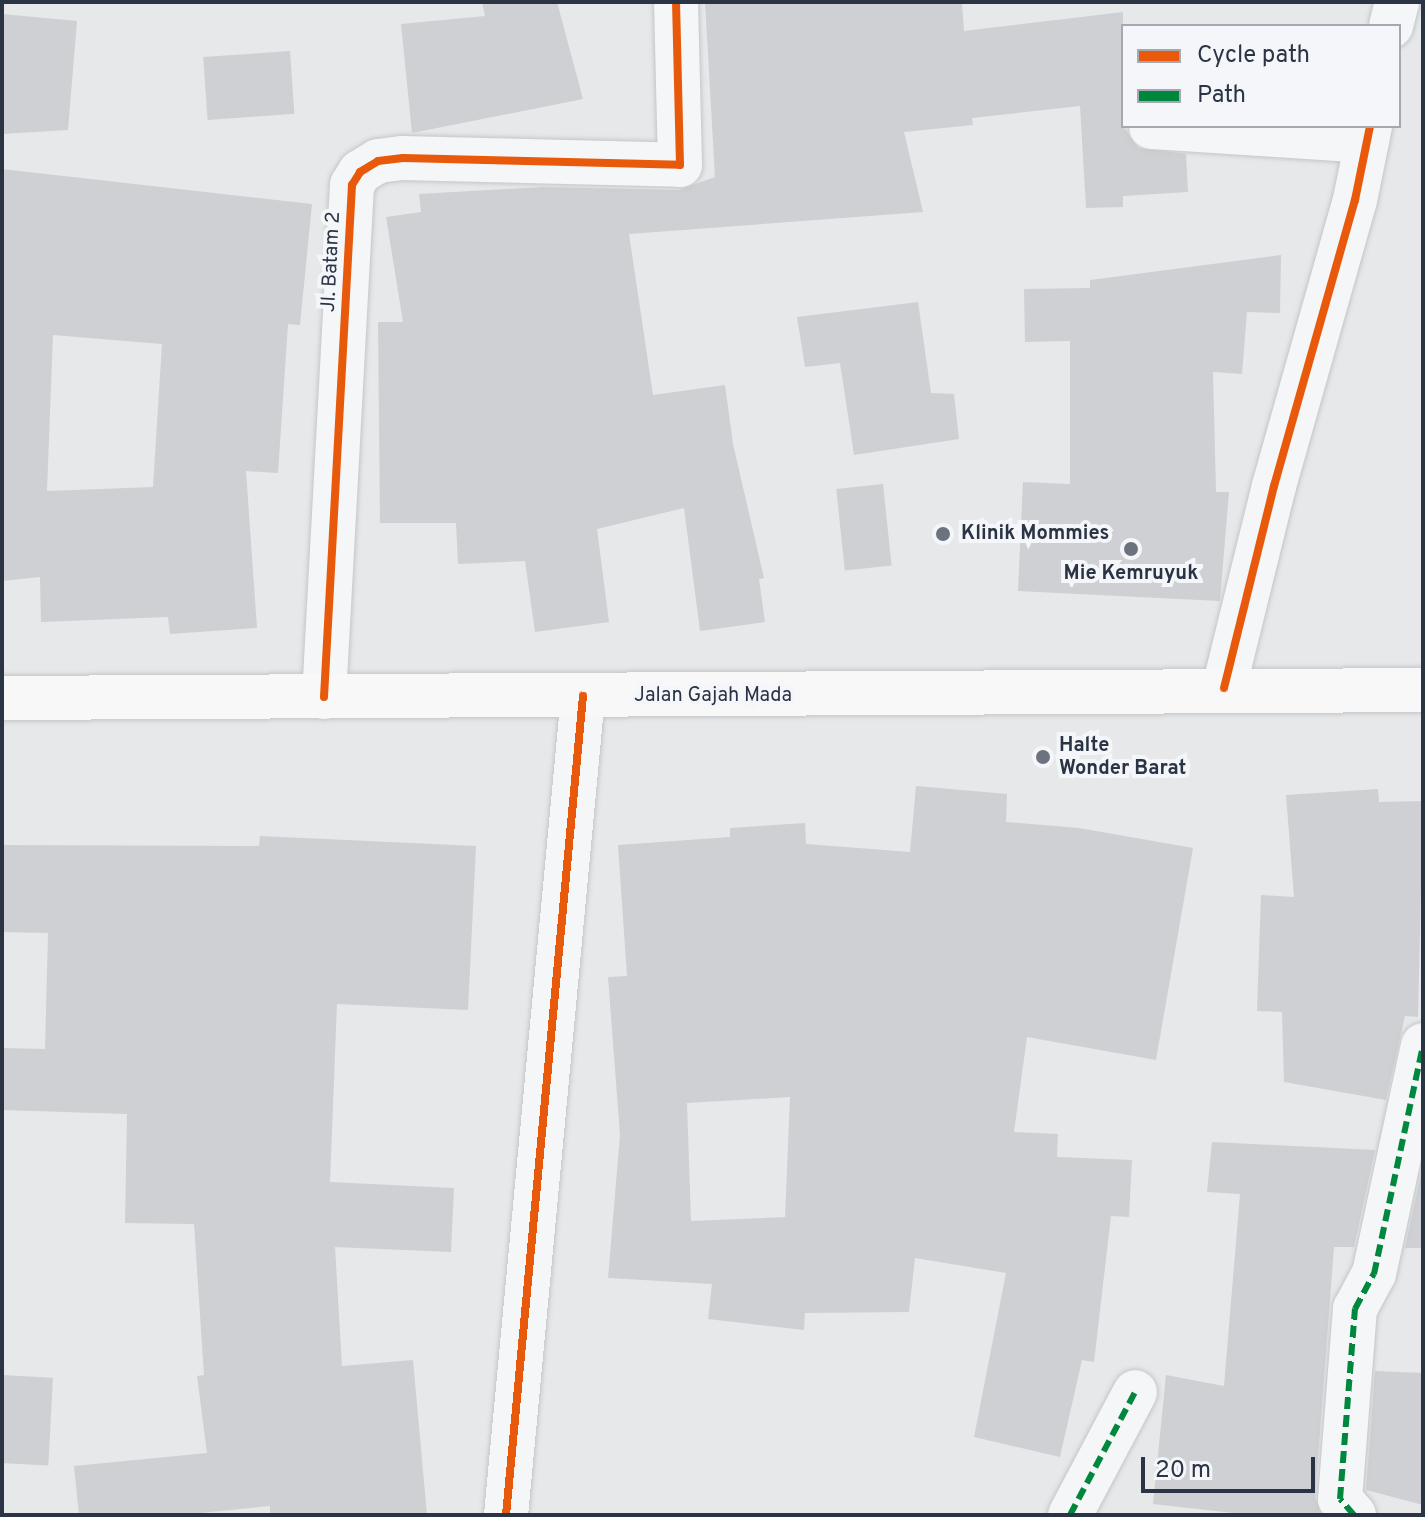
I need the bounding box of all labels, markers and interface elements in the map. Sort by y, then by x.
legend [1121,24,1401,128]
text: Cycle path [1197,41,1310,71]
text: Path [1197,81,1246,111]
street label: Jl. Batam 2 [317,211,347,313]
place label: Klinik Mommies [961,522,1109,546]
marker: Klinik Mommies [932,523,954,545]
marker: Mie Kemruyuk [1122,540,1140,558]
place label: Mie Kemruyuk [1064,562,1198,586]
street label: Jalan Gajah Mada [634,684,792,708]
place label: Halte Wonder Barat [1059,734,1186,781]
marker: Halte Wonder Barat [1034,748,1052,766]
scale bar [1145,1441,1319,1491]
text: 20 m [1155,1456,1211,1486]

